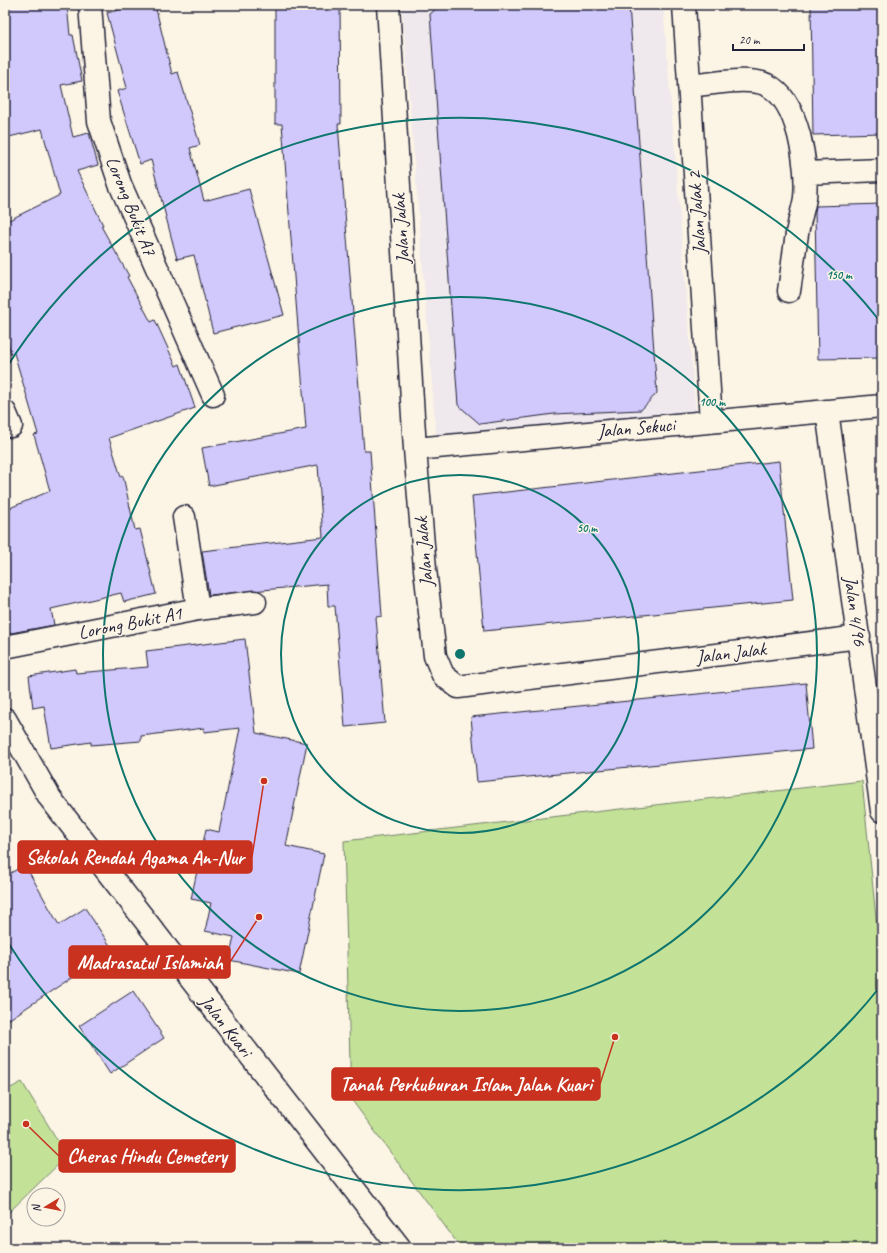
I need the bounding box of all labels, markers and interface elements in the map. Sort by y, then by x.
scale bar [733,26,804,52]
text: 20 m [739,32,761,48]
street label: Lorong Bukit A7 [100,153,162,260]
street label: Jalan Jalak 2 [682,169,712,256]
street label: Jalan Jalak [386,191,415,266]
text: 150 m [826,267,853,283]
text: 100 m [699,394,726,410]
street label: Jalan Sekuci [595,412,678,443]
street label: Jalan Jalak [409,514,439,589]
text: 50 m [577,520,598,536]
street label: Jalan 4/96 [838,574,872,649]
street label: Lorong Bukit A1 [76,601,185,645]
street label: Jalan Jalak [694,637,769,669]
centre of rings [453,647,467,661]
callout: Sekolah Rendah Agama An-Nur [18,841,252,873]
text: Sekolah Rendah Agama An-Nur [26,845,247,870]
callout: Madrasatul Islamiah [69,946,230,978]
text: Madrasatul Islamiah [77,950,224,975]
street label: Jalan Kuari [194,989,259,1064]
callout: Tanah Perkuburan Islam Jalan Kuari [332,1068,600,1100]
text: Tanah Perkuburan Islam Jalan Kuari [340,1072,595,1097]
callout: Cheras Hindu Cemetery [59,1140,235,1172]
text: Cheras Hindu Cemetery [67,1144,229,1169]
north arrow [26,1187,66,1227]
text: N [28,1202,44,1213]

